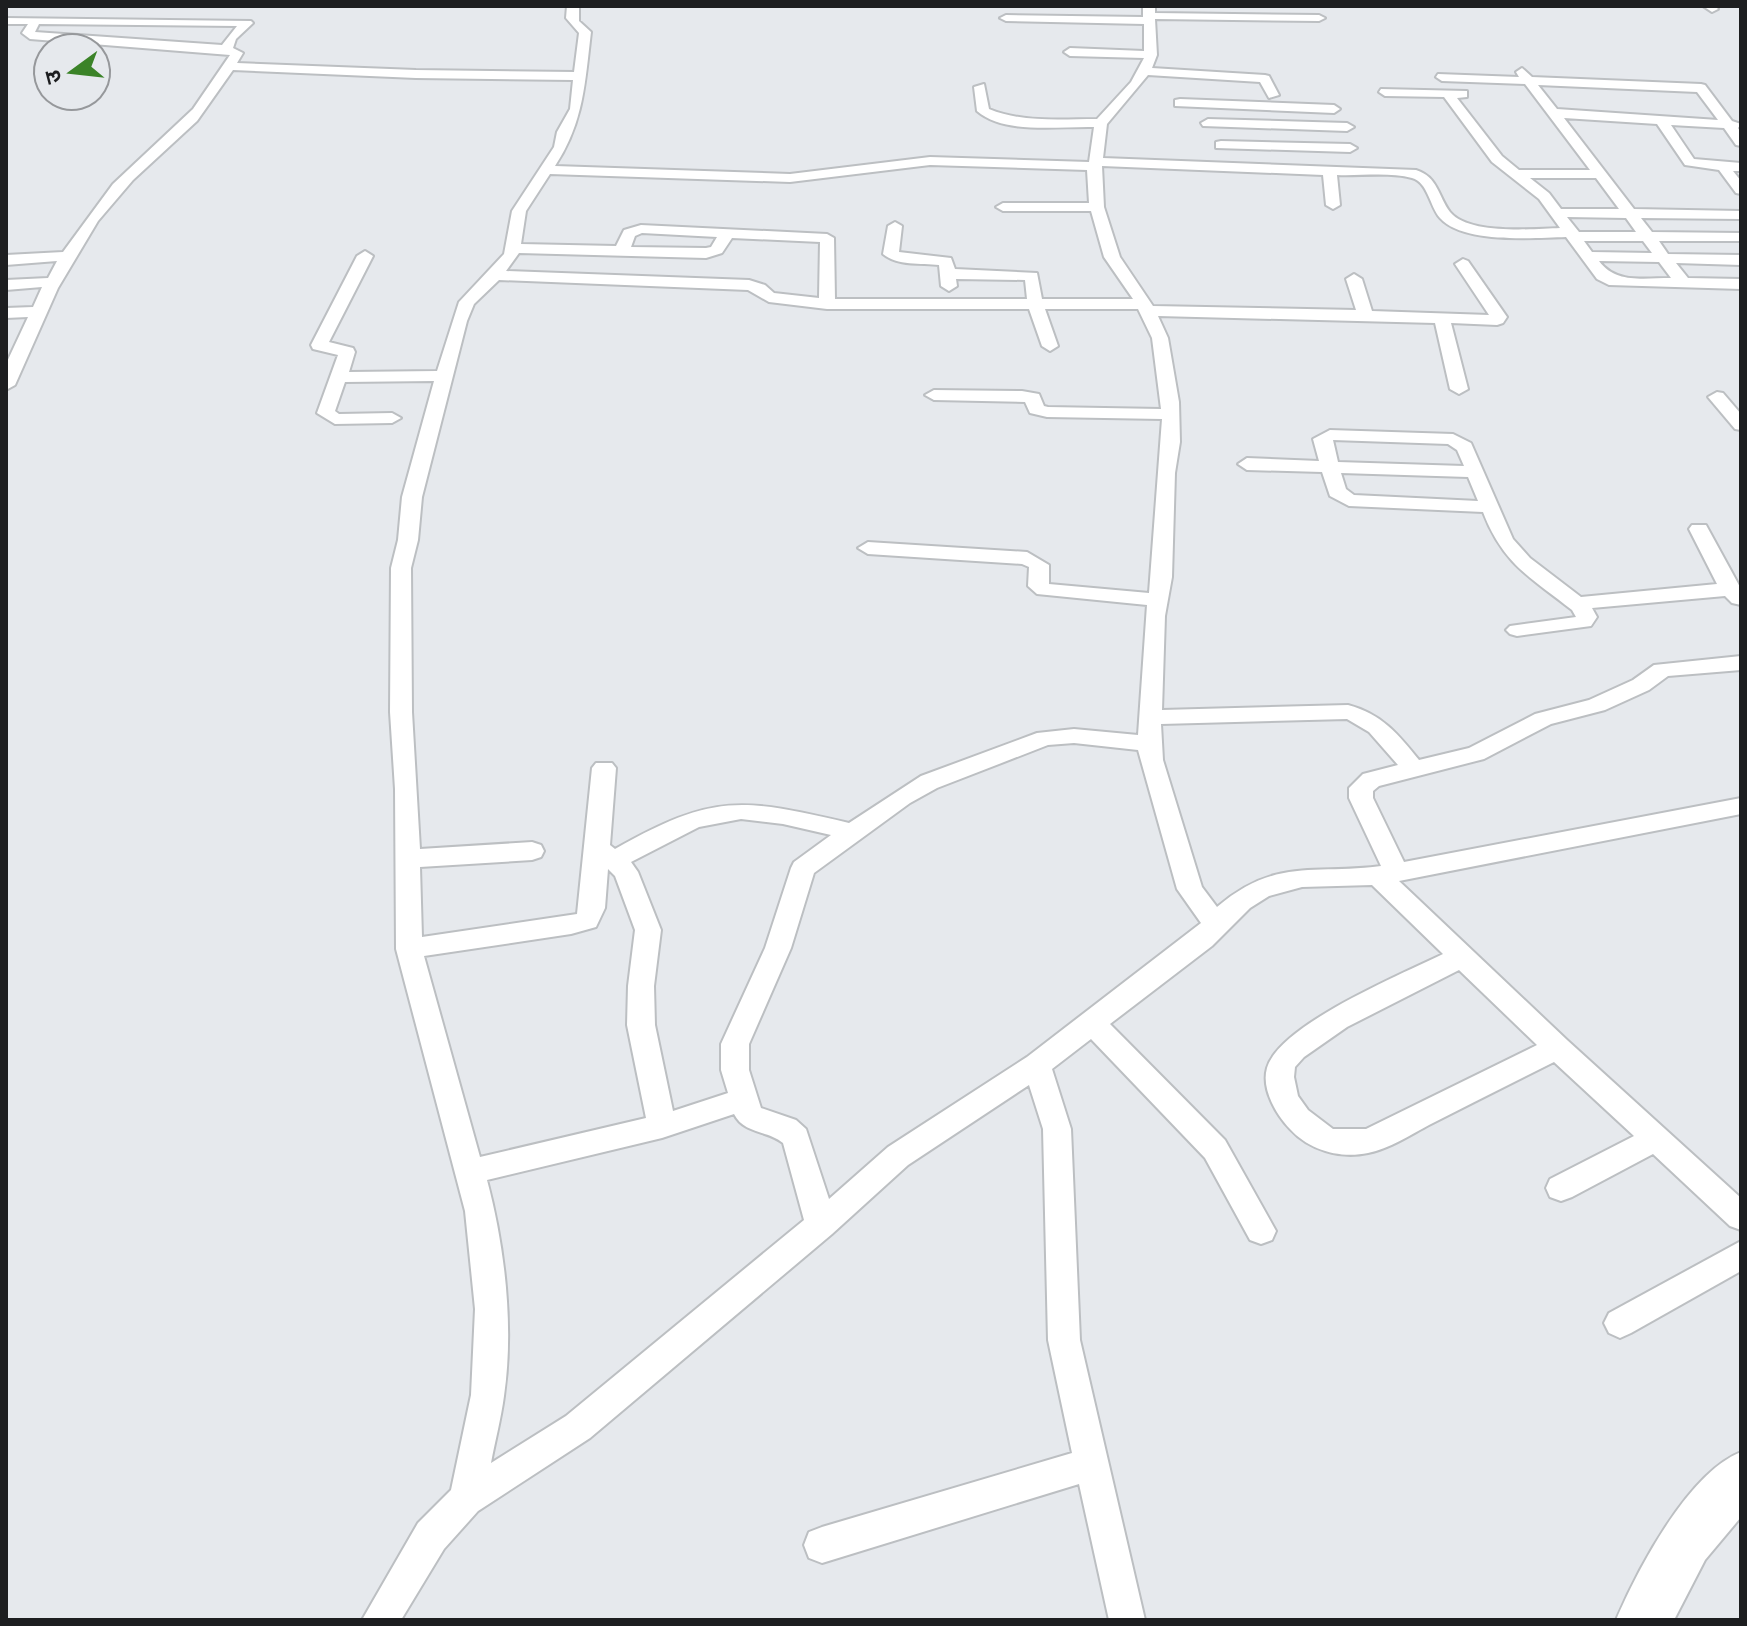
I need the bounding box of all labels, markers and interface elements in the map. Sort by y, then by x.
north arrow [32,32,112,112]
text: उ [39,67,67,87]

